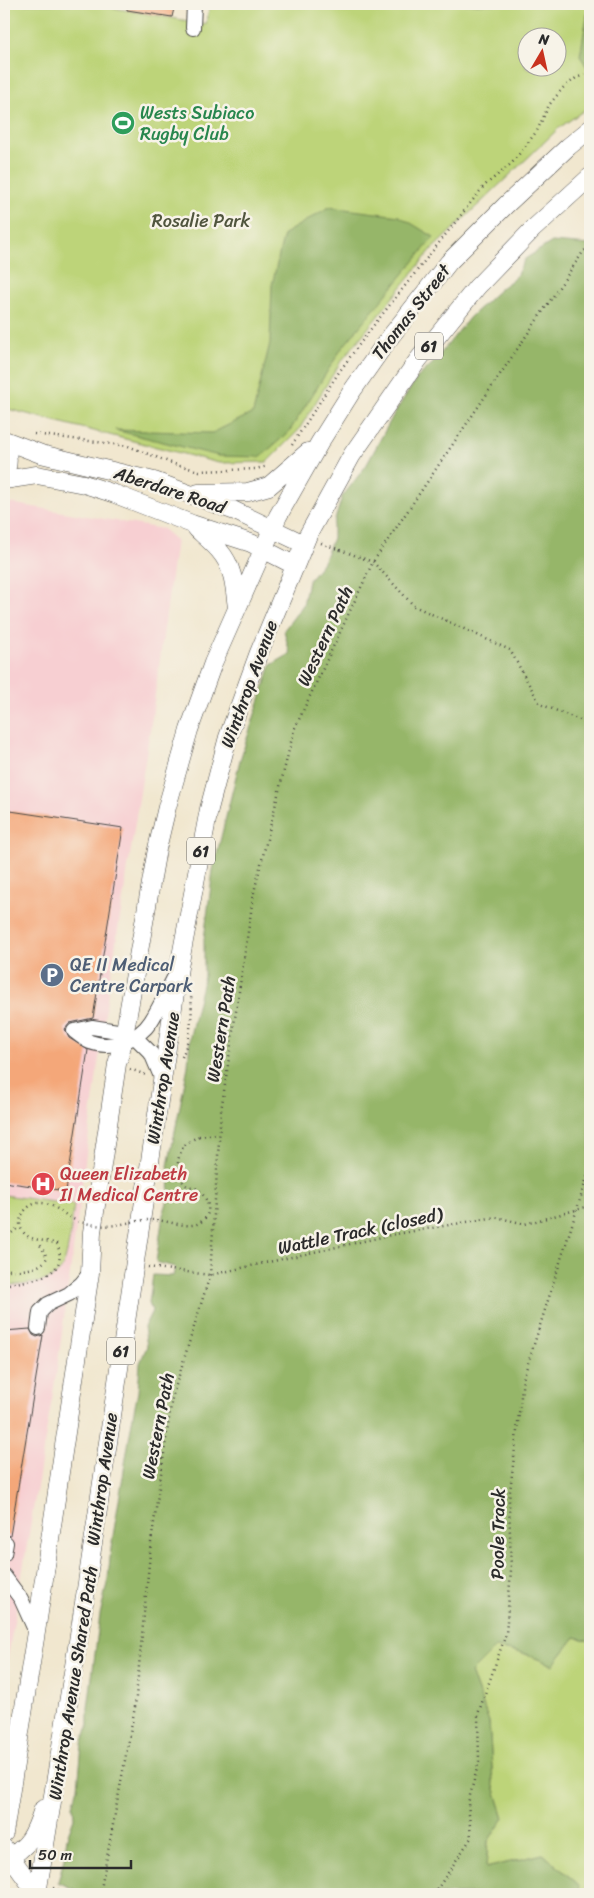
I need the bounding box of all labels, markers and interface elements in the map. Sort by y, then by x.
text: N [536,26,551,53]
north arrow [516,28,566,78]
place label: Wests Subiaco Rugby Club [140,97,254,150]
sports icon: Wests Subiaco Rugby Club [110,110,136,136]
park label: Rosalie Park [152,205,251,237]
street label: Thomas Street [363,256,460,367]
road number: 61 [415,332,443,360]
street label: Aberdare Road [109,457,232,524]
street label: Western Path [288,580,362,692]
street label: Winthrop Avenue [211,616,287,752]
road number: 61 [187,838,215,864]
place label: QE II Medical Centre Carpark [70,949,193,1002]
parking icon: QE II Medical Centre Carpark [39,962,65,988]
street label: Western Path [197,973,245,1085]
street label: Winthrop Avenue [137,1009,189,1147]
place label: Queen Elizabeth II Medical Centre [59,1158,198,1211]
hospital icon: Queen Elizabeth II Medical Centre [30,1171,56,1197]
street label: Wattle Track (closed) [275,1198,447,1264]
road number: 61 [107,1338,135,1364]
street label: Western Path [132,1370,184,1482]
street label: Winthrop Avenue [77,1410,127,1548]
street label: Poole Track [481,1488,515,1580]
street label: Winthrop Avenue Shared Path [39,1564,107,1802]
scale bar [30,1838,131,1870]
text: 50 m [38,1842,73,1868]

